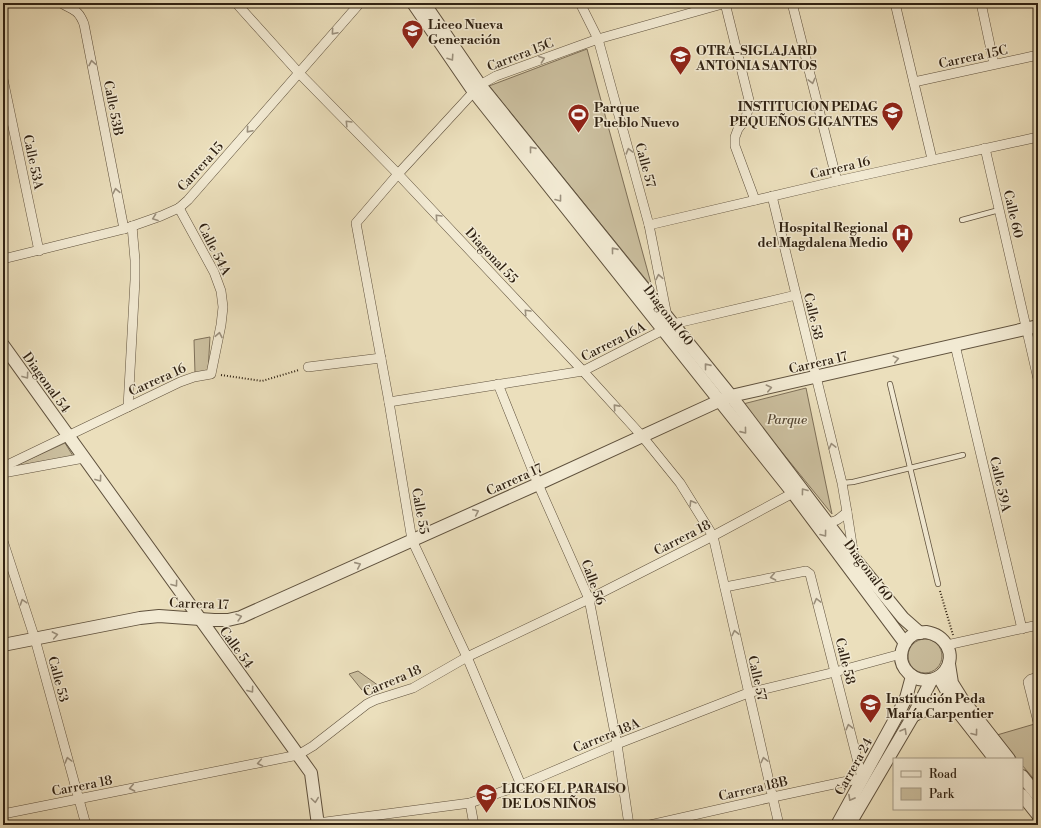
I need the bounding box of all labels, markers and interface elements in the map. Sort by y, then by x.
place label: Liceo Nueva Generación [428,17,504,48]
school or university icon: Liceo Nueva Generación [399,18,425,51]
one-way arrow [332,28,339,35]
street label: Carrera 15C [485,35,556,75]
street label: Carrera 15C [937,42,1009,72]
place label: OTRA-SIGLA JARD ANTONIA SANTOS [695,43,817,74]
school or university icon: OTRA-SIGLA JARD ANTONIA SANTOS [668,44,694,77]
one-way arrow [446,54,453,61]
one-way arrow [539,56,546,64]
one-way arrow [88,60,96,66]
one-way arrow [807,78,815,85]
street label: Calle 53B [100,79,126,137]
place label: INSTITUCION PEDAG PEQUEÑOS GIGANTES [730,99,879,130]
place label: Parque Pueblo Nuevo [594,100,680,131]
school or university icon: INSTITUCION PEDAG PEQUEÑOS GIGANTES [880,100,906,133]
sports icon: Parque Pueblo Nuevo [566,101,592,134]
one-way arrow [345,120,353,128]
one-way arrow [246,126,253,133]
street label: Calle 53A [19,133,47,192]
street label: Carrera 15 [174,139,227,195]
street label: Calle 57 [631,141,659,190]
one-way arrow [530,146,537,153]
one-way arrow [625,148,634,155]
street label: Carrera 16 [809,153,872,183]
one-way arrow [113,187,121,194]
street label: Calle 60 [1000,189,1026,240]
one-way arrow [554,194,561,201]
one-way arrow [152,213,159,222]
one-way arrow [435,214,443,222]
place label: Hospital Regional del Magdalena Medio [757,220,889,251]
street label: Calle 54A [194,221,235,279]
hospital icon: Hospital Regional del Magdalena Medio [890,221,916,254]
street label: Diagonal 55 [461,225,521,287]
one-way arrow [611,247,618,254]
one-way arrow [656,274,664,281]
street label: Diagonal 60 [640,282,697,349]
street label: Calle 58 [800,291,826,341]
one-way arrow [525,309,532,317]
street label: Carrera 16A [579,318,649,365]
one-way arrow [214,332,222,339]
street label: Carrera 17 [787,348,850,377]
street label: Diagonal 54 [19,349,74,416]
one-way arrow [893,355,899,363]
street label: Carrera 16 [126,360,189,400]
one-way arrow [705,363,712,371]
one-way arrow [21,372,28,379]
one-way arrow [766,384,772,392]
one-way arrow [613,404,620,412]
park label: Parque [766,412,807,428]
one-way arrow [739,427,746,434]
one-way arrow [829,442,837,449]
street label: Calle 59A [986,455,1014,515]
street label: Carrera 17 [484,460,545,499]
one-way arrow [94,474,101,481]
street label: Calle 55 [408,487,432,536]
one-way arrow [801,489,808,496]
one-way arrow [690,500,697,507]
one-way arrow [472,509,480,517]
street label: Carrera 18 [651,517,714,559]
one-way arrow [819,529,826,536]
street label: Diagonal 60 [840,537,897,605]
street label: Calle 56 [577,557,609,608]
one-way arrow [353,562,361,570]
one-way arrow [770,573,776,581]
one-way arrow [170,580,178,587]
street label: Carrera 17 [169,595,230,613]
one-way arrow [19,598,28,605]
one-way arrow [813,598,822,605]
one-way arrow [235,613,242,622]
street label: Calle 54 [216,624,257,672]
one-way arrow [732,630,740,636]
one-way arrow [52,631,58,639]
street label: Calle 58 [832,636,859,686]
street label: Calle 57 [744,654,770,703]
street label: Calle 53 [44,655,72,704]
street label: Carrera 18 [361,662,424,700]
one-way arrow [246,685,253,692]
place label: Institución Peda María Carpentier [886,691,994,722]
school or university icon: Institución Peda María Carpentier [858,692,884,725]
street label: Carrera 18A [571,715,643,757]
one-way arrow [845,724,854,731]
one-way arrow [899,728,906,735]
one-way arrow [970,728,977,735]
street label: Carrera 24 [831,735,876,798]
one-way arrow [64,757,73,764]
one-way arrow [760,757,769,764]
one-way arrow [257,758,263,766]
legend [893,758,1023,810]
text: Road [929,767,957,782]
street label: Carrera 18 [50,772,114,800]
street label: Carrera 18B [717,773,789,805]
place label: LICEO EL PARAISO DE LOS NIÑOS [502,781,626,812]
school or university icon: LICEO EL PARAISO DE LOS NIÑOS [473,782,499,815]
one-way arrow [129,783,136,792]
text: Park [929,787,955,802]
one-way arrow [849,794,856,802]
one-way arrow [310,797,319,803]

